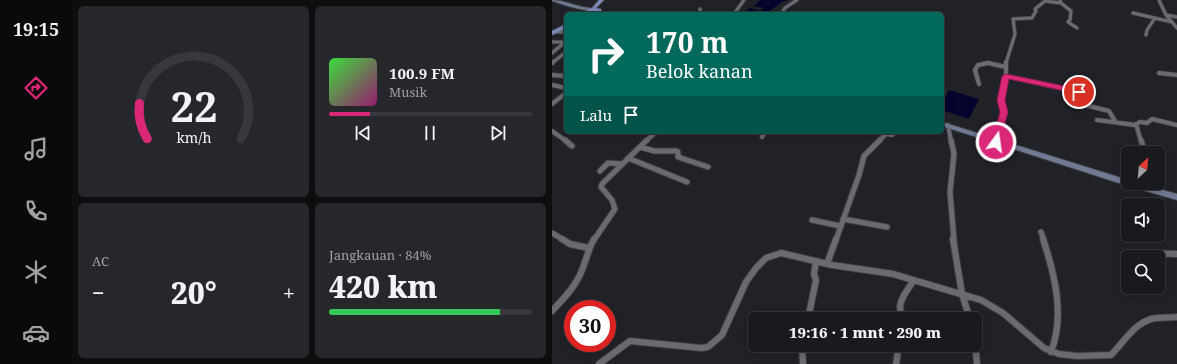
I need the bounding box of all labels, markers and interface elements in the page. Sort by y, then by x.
text: 19:15 [13,17,59,41]
text: 170 m [646,23,728,61]
icon: right [580,28,632,80]
text: Belok kanan [646,59,753,83]
text: 100.9 FM [389,63,455,83]
icon: directions [22,74,50,102]
pin [1062,75,1096,109]
text: 22 [170,78,217,134]
icon: arrive [1068,81,1090,103]
text: Musik [389,83,427,101]
icon: arrive [620,104,642,126]
text: Lalu [580,105,612,125]
position arrow [975,121,1017,163]
icon: previous [352,122,374,144]
icon: pause [419,122,441,144]
icon: next [487,122,509,144]
text: km/h [176,128,211,147]
icon: music [22,135,50,163]
north arrow [1121,146,1165,190]
map controls [1121,146,1165,294]
icon: phone [22,197,50,225]
button: sound [1121,198,1165,242]
text: Jangkauan · 84% [329,246,431,264]
button: search [1121,250,1165,294]
text: AC [92,252,109,270]
icon: climate [22,258,50,286]
text: 420 km [329,266,438,307]
text: 20° [171,272,217,313]
text: − [92,277,105,307]
text: + [283,277,295,307]
speed limit sign: 30 [564,300,616,352]
icon: car [22,319,50,347]
text: 19:16 · 1 mnt · 290 m [789,322,941,342]

